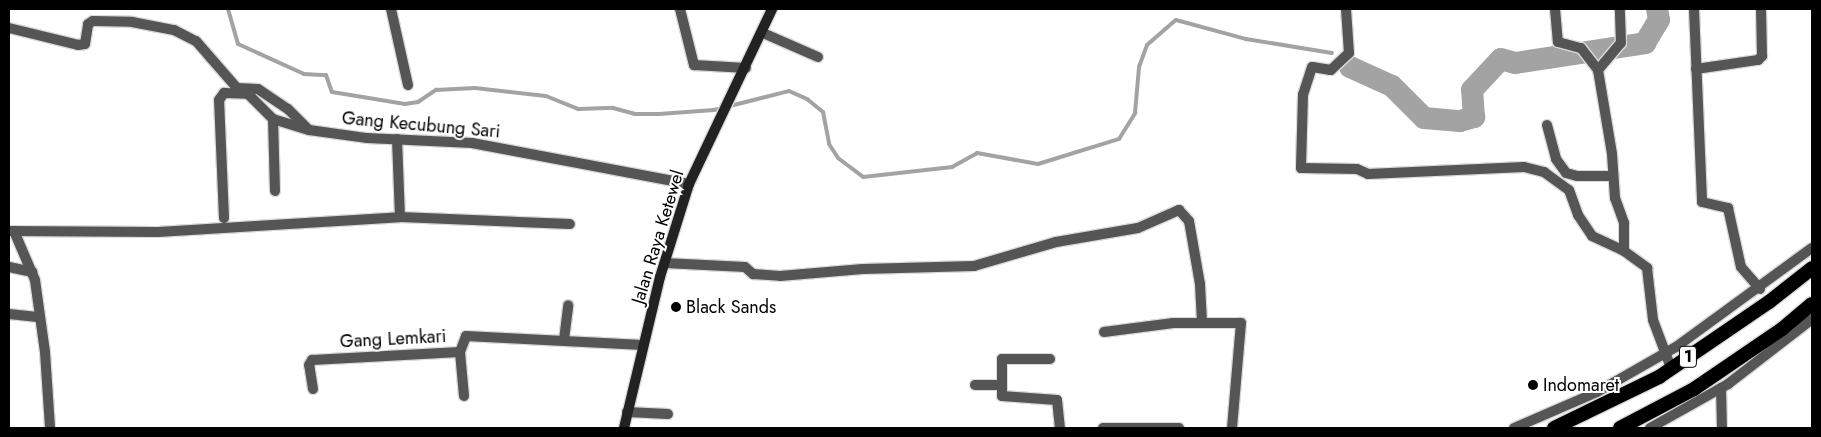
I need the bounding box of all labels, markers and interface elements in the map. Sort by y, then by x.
street label: Gang Kecubung Sari [341,107,501,143]
street label: Jalan Raya Ketewel [627,167,689,307]
place label: Black Sands [686,296,776,318]
marker: Black Sands [670,301,682,313]
street label: Gang Lemkari [339,325,447,353]
road number: 1 [1678,344,1698,371]
place label: Indomaret [1543,374,1619,396]
marker: Indomaret [1527,379,1539,391]

